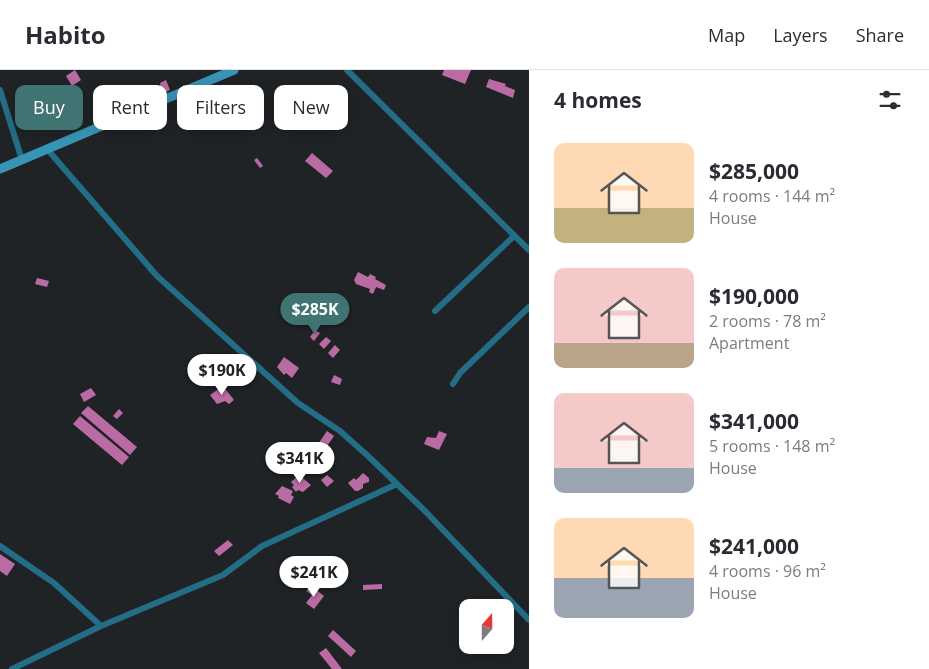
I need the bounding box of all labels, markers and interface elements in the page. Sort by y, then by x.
text: Habito [25,18,106,51]
text: Map [708,23,745,47]
text: Layers [773,23,828,47]
text: Share [856,23,904,47]
chip: Buy [15,85,83,130]
chip: Rent [93,85,167,130]
chip: Filters [177,85,264,130]
chip: New [274,85,348,130]
text: 4 homes [554,86,642,114]
icon: filters [876,86,904,114]
text: $285,000 [709,157,799,185]
icon: home [594,163,654,223]
text: 4 rooms · 144 m² [709,185,835,207]
text: House [709,207,757,229]
text: $190,000 [709,282,799,310]
icon: home [594,288,654,348]
pin: $285K [280,292,350,335]
text: $285K [291,298,339,320]
text: 2 rooms · 78 m² [709,310,826,332]
text: Apartment [709,332,789,354]
pin: $190K [187,354,257,396]
text: $190K [198,359,246,381]
text: $341,000 [709,407,799,435]
icon: home [594,413,654,473]
text: 5 rooms · 148 m² [709,435,835,457]
pin: $341K [265,442,335,484]
text: $341K [276,447,324,469]
text: House [709,457,757,479]
text: $241,000 [709,532,799,560]
icon: home [594,538,654,598]
pin: $241K [279,556,349,598]
text: 4 rooms · 96 m² [709,560,826,582]
text: $241K [290,561,338,583]
text: House [709,582,757,604]
north arrow [459,599,514,654]
map controls [459,599,514,654]

